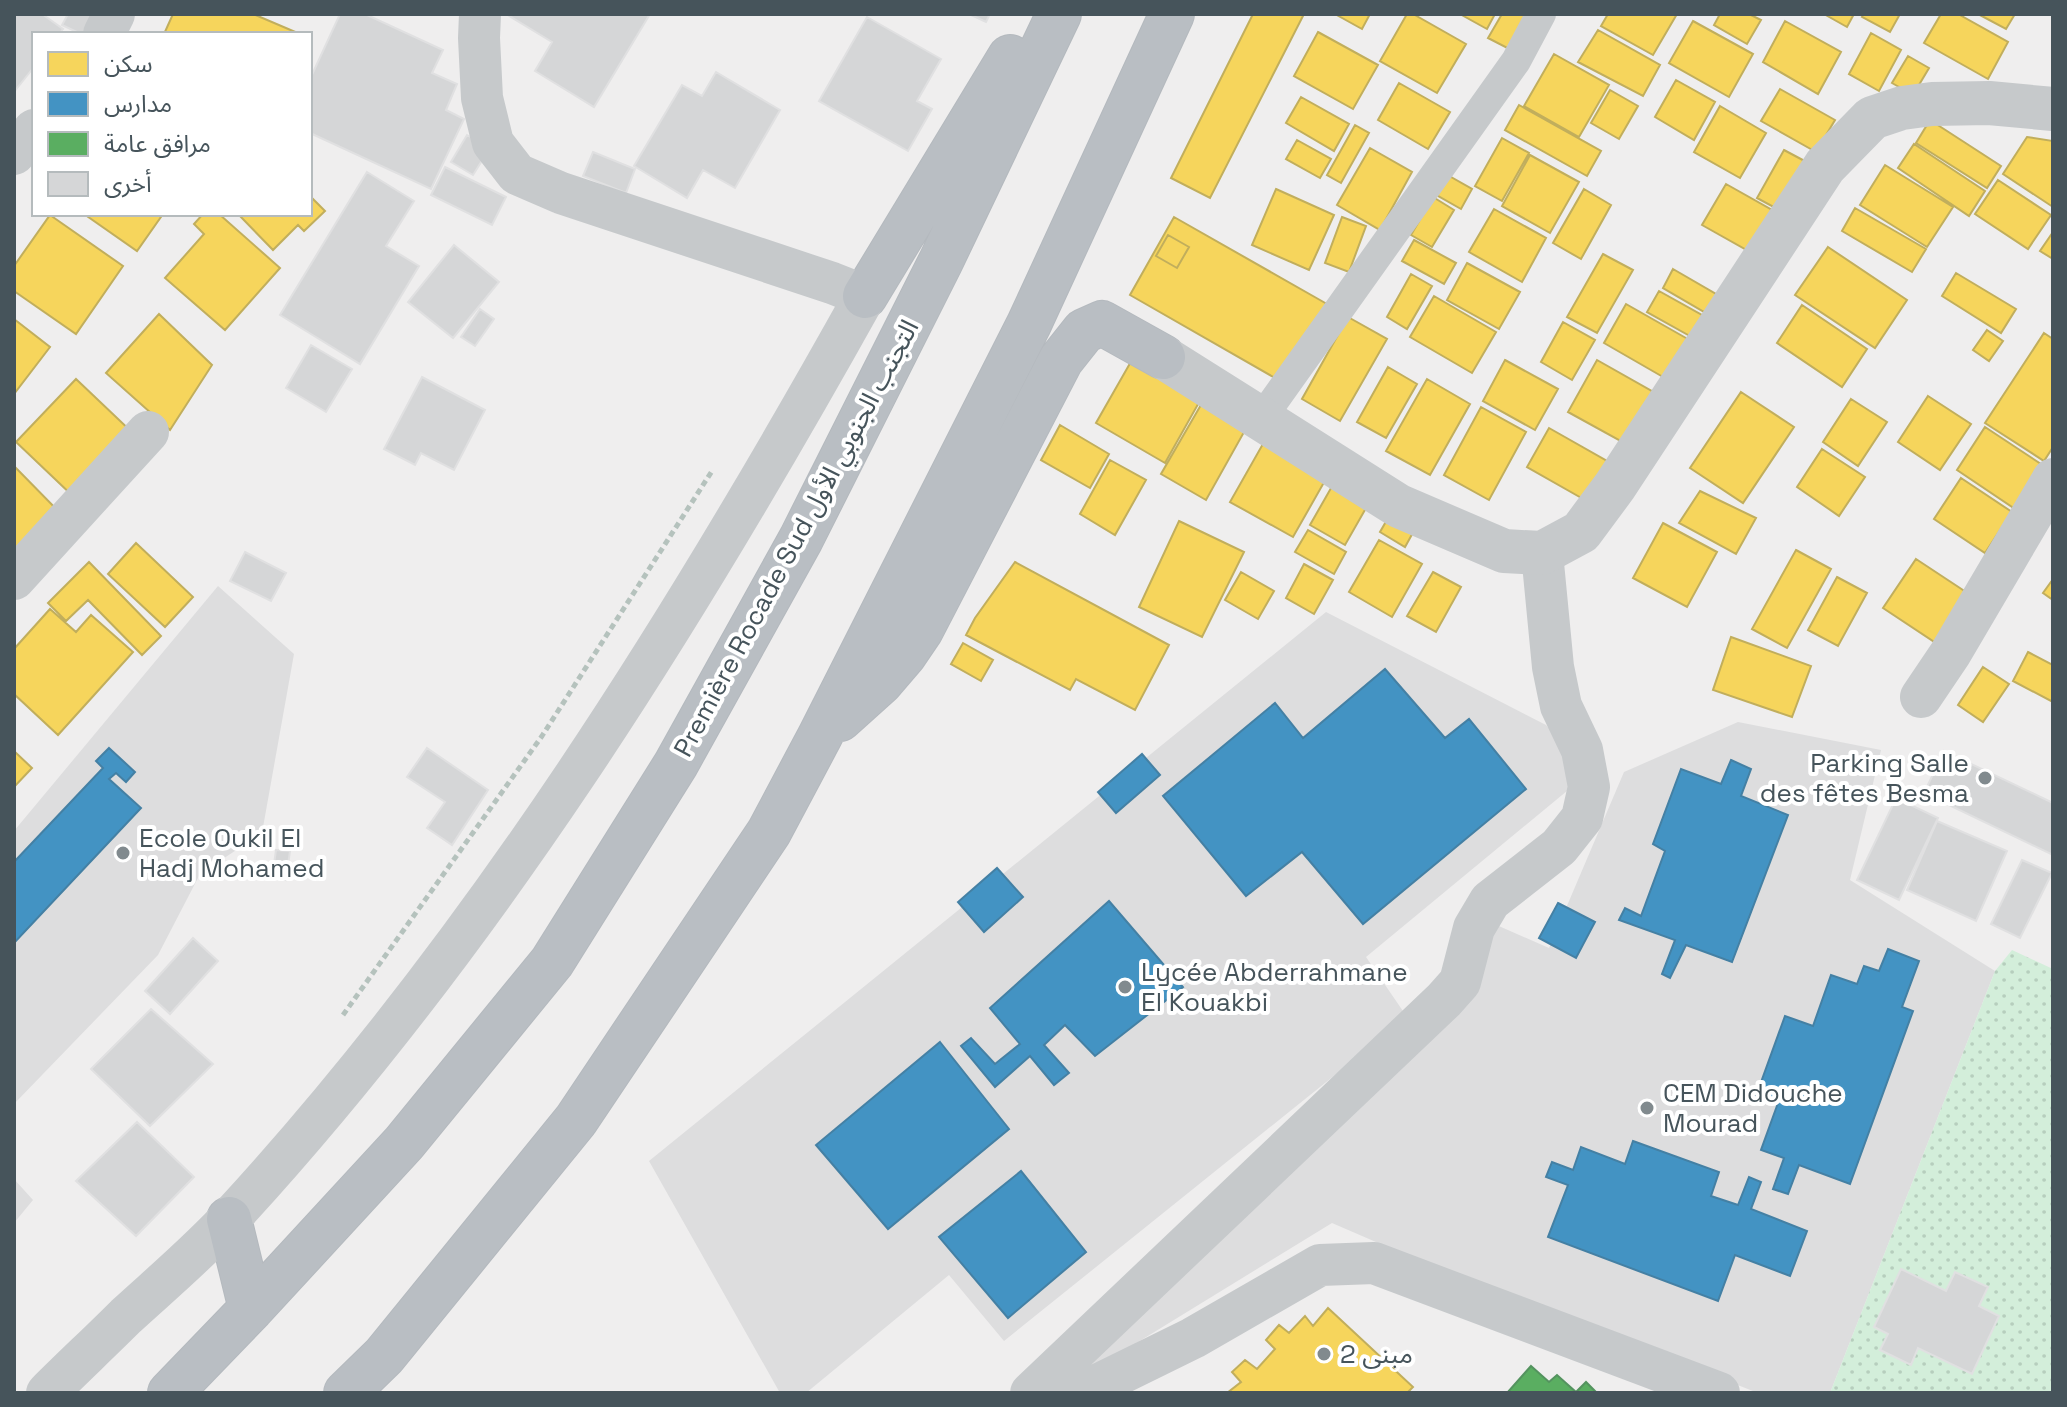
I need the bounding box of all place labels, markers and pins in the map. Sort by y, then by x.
place label: Parking Salle des fêtes Besma [1760,746,1969,810]
marker: Parking Salle des fêtes Besma [1976,769,1994,787]
place label: Ecole Oukil El Hadj Mohamed [139,821,324,885]
marker: Ecole Oukil El Hadj Mohamed [114,844,132,862]
place label: Lycée Abderrahmane El Kouakbi [1141,955,1408,1019]
marker: Lycée Abderrahmane El Kouakbi [1116,978,1134,996]
place label: CEM Didouche Mourad [1663,1076,1843,1140]
marker: CEM Didouche Mourad [1638,1099,1656,1117]
place label: مبنى 2 [1340,1337,1413,1371]
marker: مبنى 2 [1315,1345,1333,1363]

